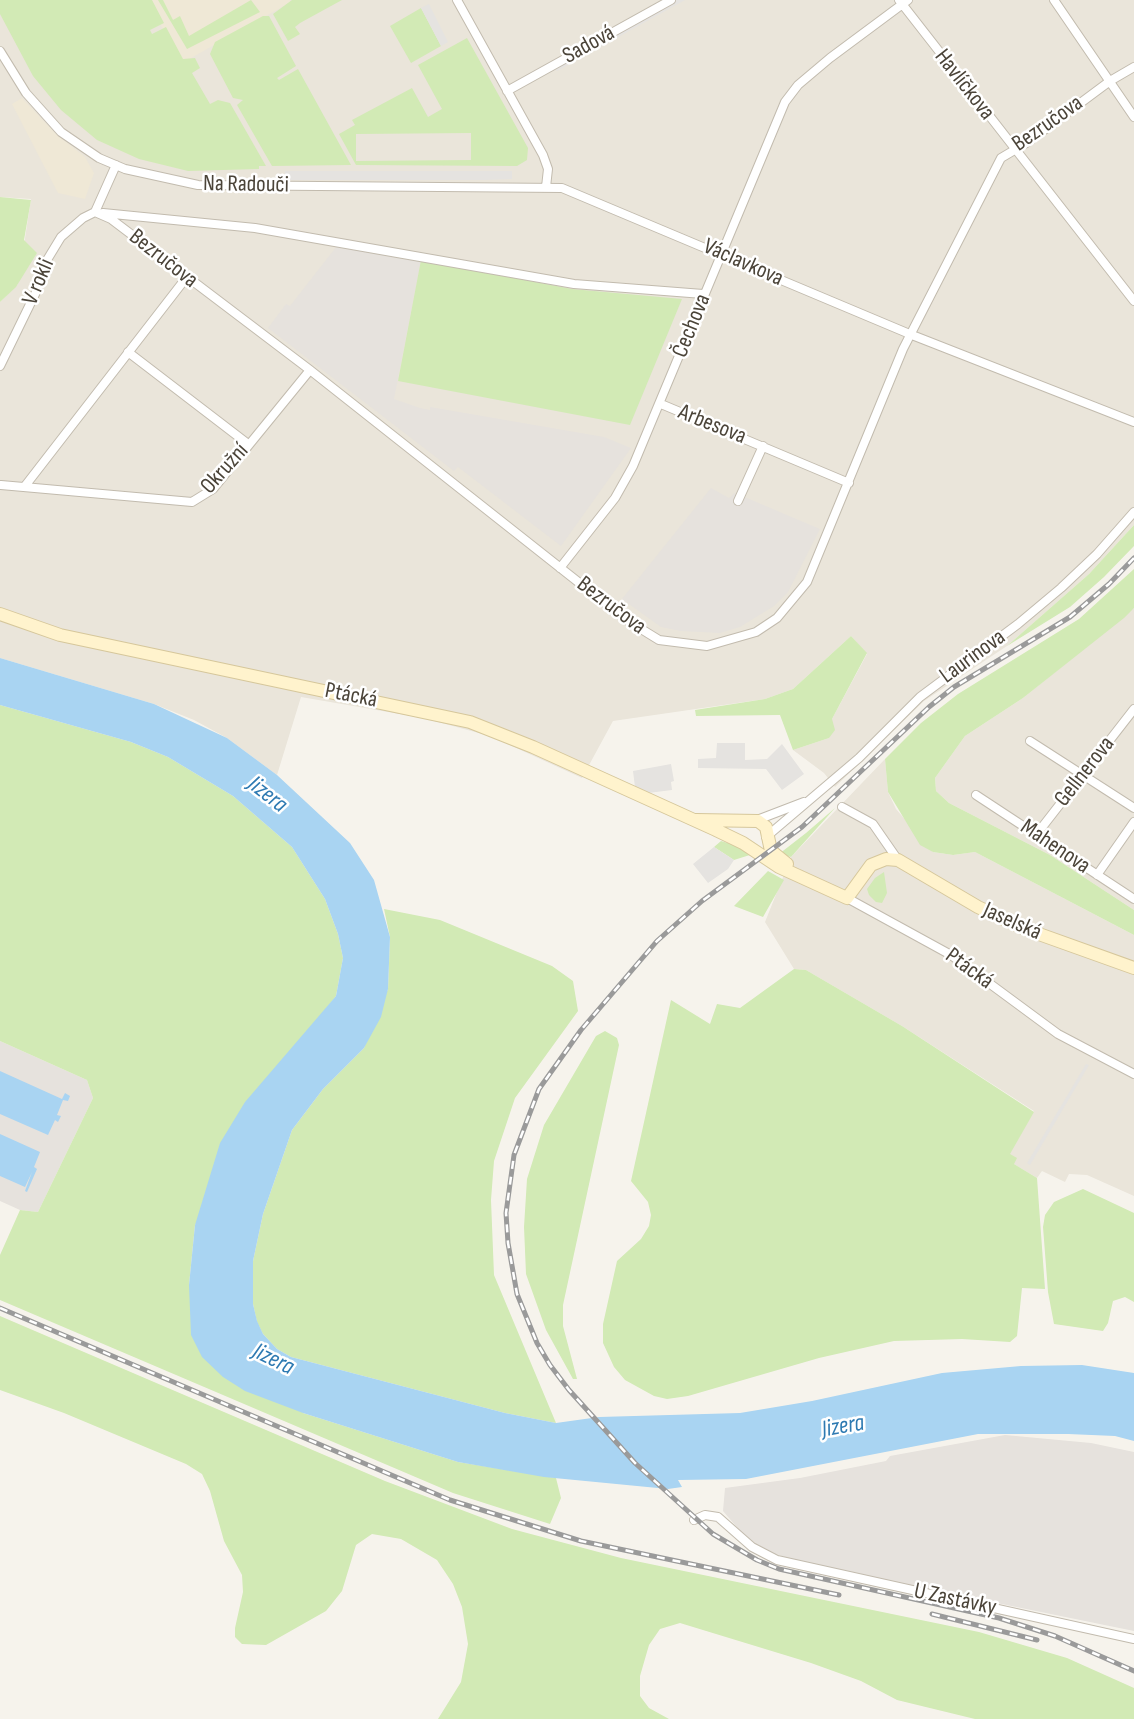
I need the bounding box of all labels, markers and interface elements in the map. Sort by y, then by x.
street label: Sadová [558,20,620,70]
street label: Havlíčkova [928,44,1000,126]
street label: Bezručova [1007,90,1089,158]
street label: Na Radouči [203,170,289,200]
street label: Bezručova [123,224,203,294]
street label: Václavkova [699,233,787,293]
street label: V rokli [17,255,61,309]
street label: Čechova [667,290,717,362]
street label: Arbesova [674,399,750,451]
street label: Okružní [195,438,255,500]
street label: Bezručova [571,571,651,641]
street label: Laurinova [935,624,1011,690]
street label: Ptácká [322,677,380,715]
street label: Gellnerova [1049,731,1121,813]
water label: Jizera [241,770,293,820]
street label: Mahenova [1015,814,1095,880]
street label: Jaselská [978,897,1046,947]
street label: Ptácká [940,942,998,996]
water label: Jizera [247,1338,299,1382]
water label: Jizera [819,1409,867,1445]
street label: U Zastávky [911,1578,999,1622]

